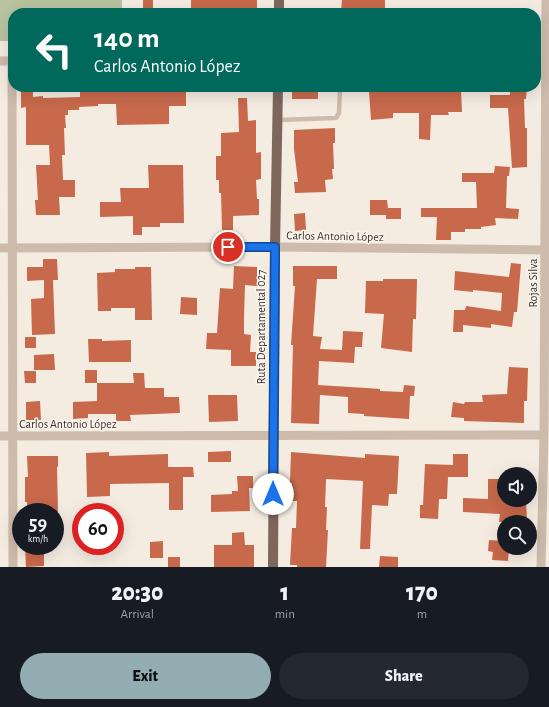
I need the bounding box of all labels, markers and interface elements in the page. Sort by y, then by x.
icon: left [28,24,80,76]
text: 140 m [94,25,160,53]
text: Carlos Antonio López [94,58,240,76]
street label: Carlos Antonio López [286,229,384,243]
pin [211,230,245,264]
icon: arrive [217,236,239,258]
street label: Rojas Silva [527,258,540,308]
street label: Ruta Departamental 027 [255,270,267,384]
street label: Carlos Antonio López [19,418,117,430]
map controls [497,467,537,555]
button: sound [497,467,537,507]
position arrow [252,473,294,515]
speed limit sign: 60 [72,503,124,555]
text: 59 [29,514,47,534]
button: search [497,515,537,555]
text: km/h [28,534,48,544]
text: 20:30 [111,581,164,605]
text: 1 [280,581,289,605]
text: 170 [406,581,438,605]
text: Arrival [121,608,154,621]
text: min [275,608,295,621]
text: m [417,608,427,621]
button: Exit [20,653,271,699]
button: Share [279,653,529,699]

